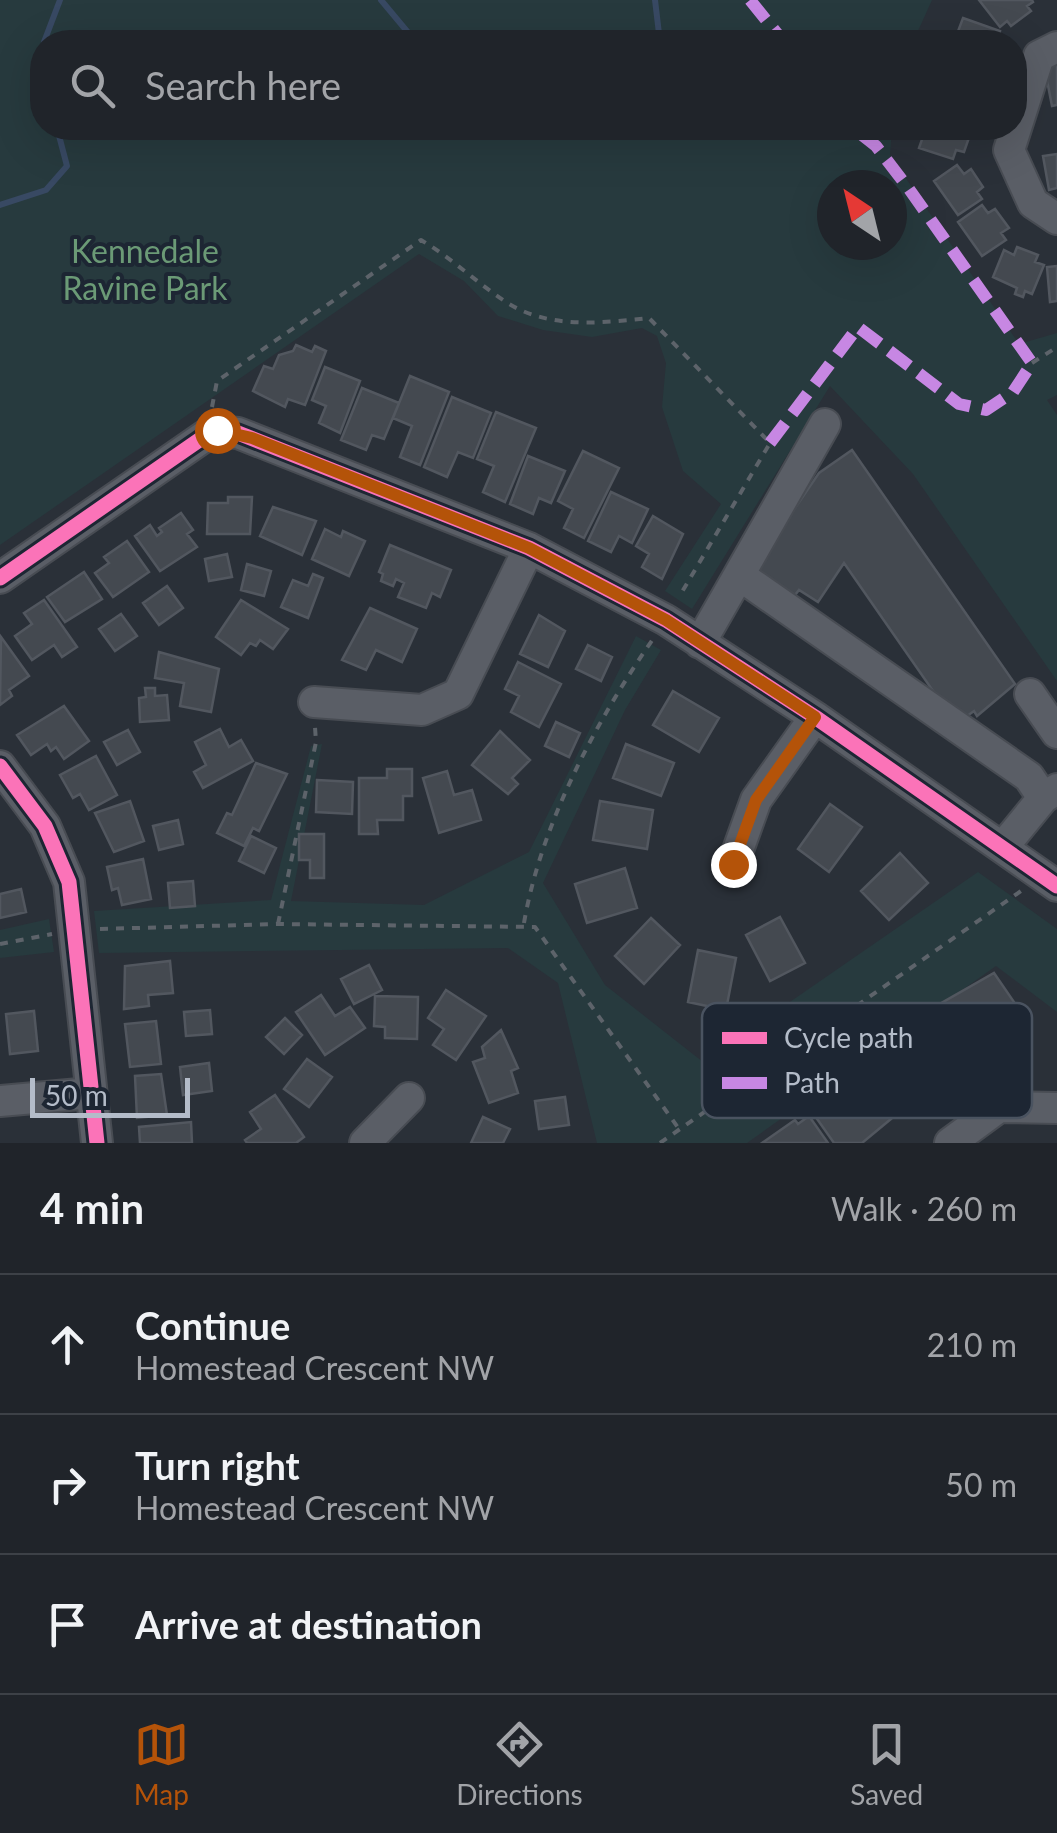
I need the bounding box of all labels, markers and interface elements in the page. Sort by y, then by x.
search box [30,30,1027,140]
icon: search [65,58,120,113]
text: Search here [145,62,341,108]
north arrow [817,170,907,260]
park label: Kennedale Ravine Park [62,231,228,307]
route start [195,408,241,454]
route end [711,842,757,888]
legend [702,1003,1032,1118]
text: Cycle path [784,1020,913,1054]
text: Path [784,1065,840,1099]
scale bar [30,1073,190,1118]
text: 50 m [45,1078,108,1112]
text: 4 min [40,1183,144,1233]
text: Walk · 260 m [831,1189,1017,1228]
text: Continue [135,1302,290,1348]
icon: ahead [40,1317,95,1372]
text: 210 m [927,1325,1017,1364]
text: Homestead Crescent NW [135,1348,494,1387]
text: Turn right [135,1442,300,1488]
icon: right [40,1457,95,1512]
text: 50 m [945,1465,1017,1504]
text: Homestead Crescent NW [135,1488,494,1527]
icon: arrive [40,1597,95,1652]
text: Arrive at destination [135,1601,482,1647]
tab: Map [134,1717,189,1811]
tab: Directions [456,1717,583,1811]
tab: Saved [850,1717,923,1811]

